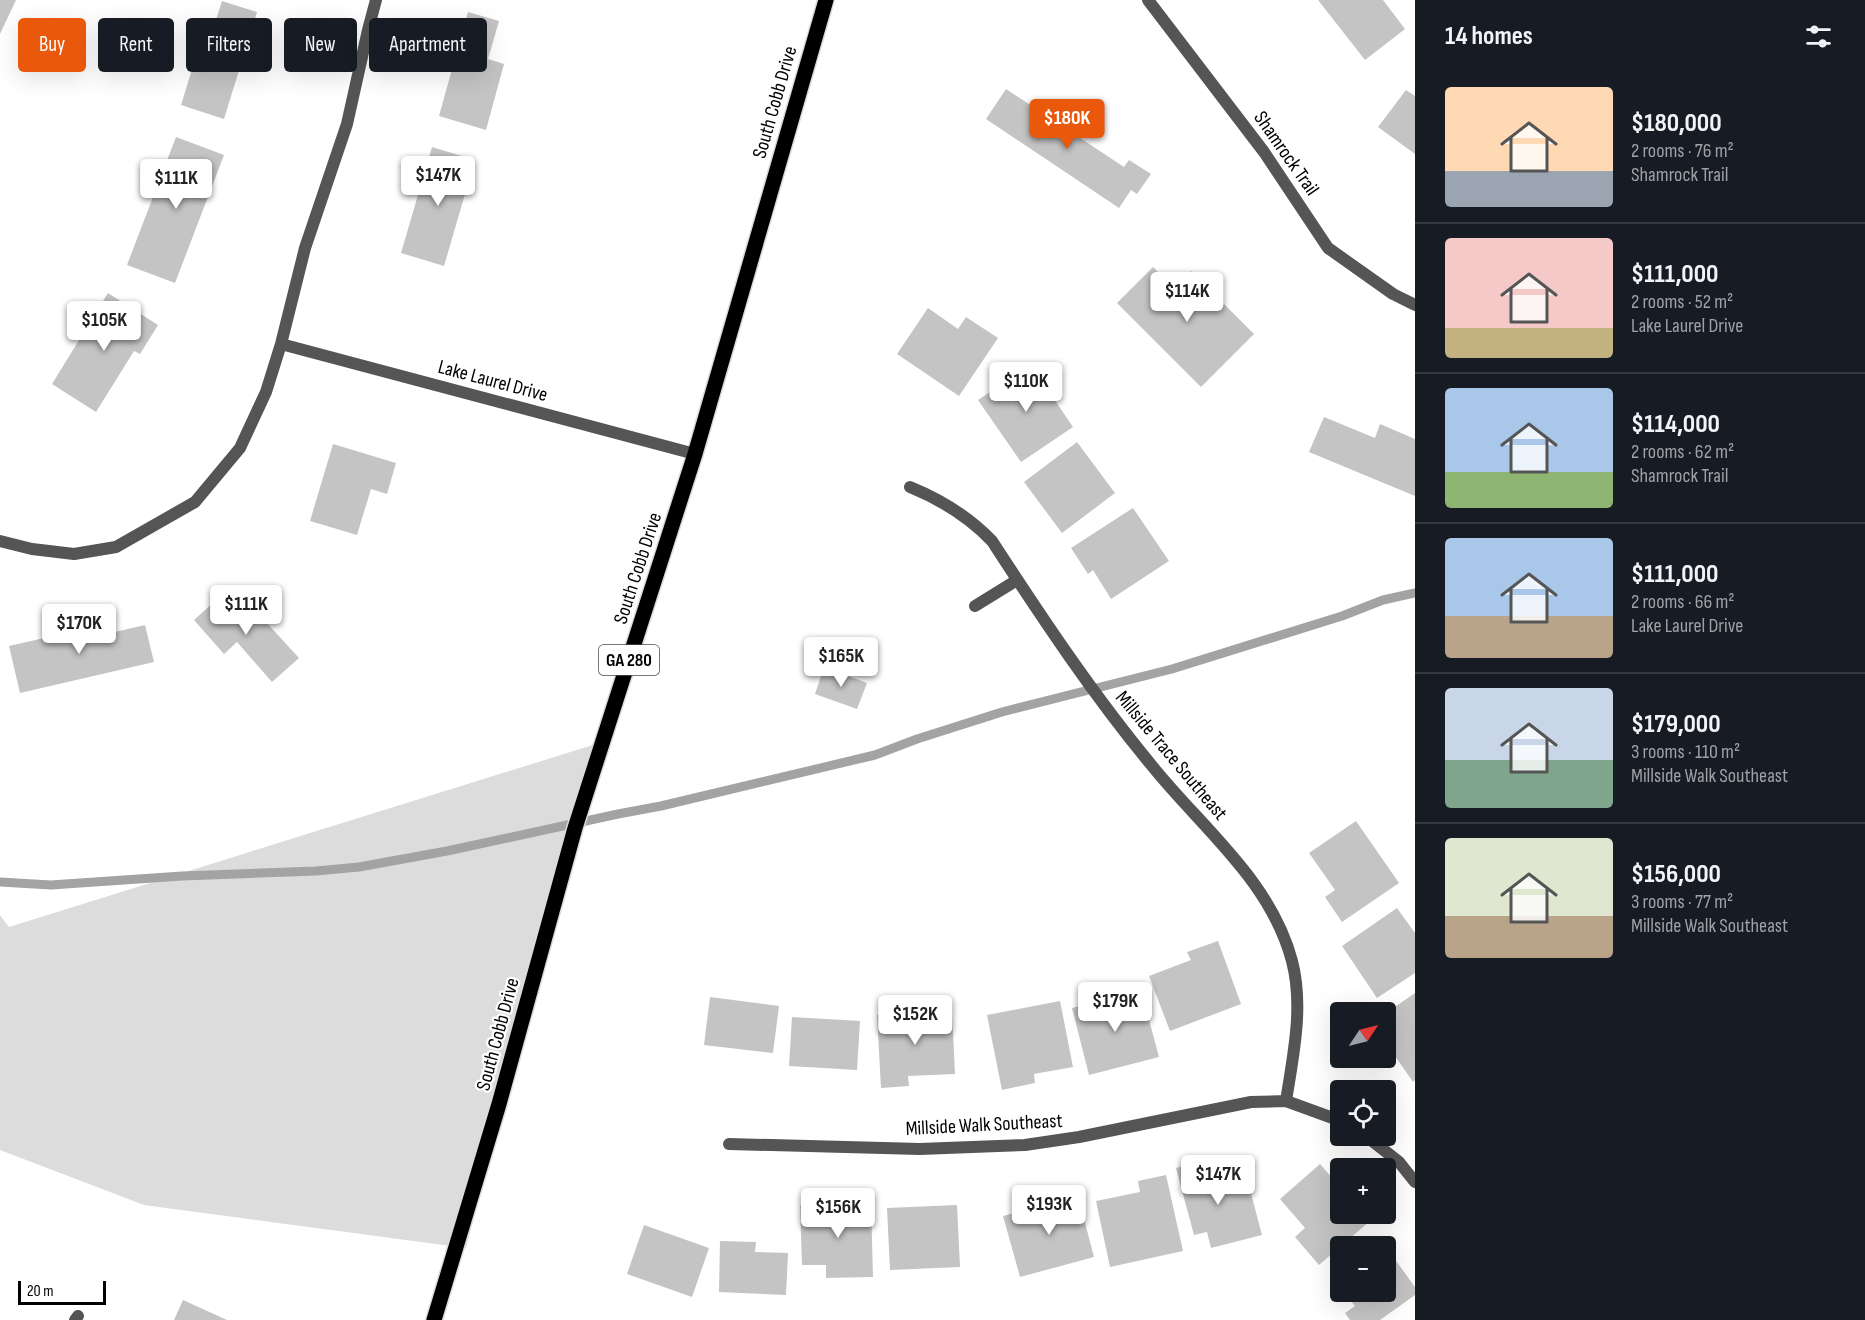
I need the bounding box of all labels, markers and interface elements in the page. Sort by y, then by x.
chip: Buy [18,18,86,72]
chip: Rent [98,18,174,72]
chip: Filters [186,18,272,72]
chip: New [284,18,357,72]
chip: Apartment [369,18,487,72]
icon: filters [1802,20,1835,53]
text: 14 homes [1445,21,1533,52]
street label: South Cobb Drive [747,43,802,161]
pin: $180K [1025,99,1109,150]
text: $180K [1044,106,1090,130]
street label: Shamrock Trail [1248,107,1324,200]
text: $180,000 [1631,108,1722,139]
icon: home [1493,111,1565,183]
text: 2 rooms · 76 m² [1631,139,1734,163]
pin: $147K [396,156,480,207]
pin: $111K [134,159,218,210]
text: $147K [415,163,461,187]
text: Shamrock Trail [1631,163,1728,187]
text: $111K [154,166,198,190]
text: $111,000 [1631,259,1718,290]
icon: home [1493,262,1565,334]
pin: $114K [1145,272,1229,323]
text: $114K [1164,279,1210,303]
text: 2 rooms · 52 m² [1631,290,1733,314]
pin: $105K [62,301,146,352]
text: $105K [81,308,127,332]
text: Lake Laurel Drive [1631,314,1743,338]
street label: Lake Laurel Drive [435,355,550,407]
pin: $110K [984,362,1068,413]
text: $110K [1003,369,1049,393]
text: $114,000 [1631,409,1720,440]
icon: home [1493,412,1565,484]
text: 2 rooms · 62 m² [1631,440,1734,464]
text: Shamrock Trail [1631,464,1728,488]
street label: South Cobb Drive [609,510,667,627]
text: $111,000 [1631,559,1718,590]
icon: home [1493,562,1565,634]
pin: $111K [204,585,288,636]
text: 2 rooms · 66 m² [1631,590,1735,614]
text: $111K [224,592,268,616]
pin: $170K [37,604,121,655]
text: $170K [56,611,102,635]
text: Lake Laurel Drive [1631,614,1743,638]
pin: $165K [799,637,883,688]
text: $165K [818,644,864,668]
road number: GA 280 [599,645,659,675]
street label: Millside Trace Southeast [1110,686,1232,825]
text: $179,000 [1631,709,1721,740]
icon: home [1493,712,1565,784]
text: 3 rooms · 110 m² [1631,740,1740,764]
text: Millside Walk Southeast [1631,764,1788,788]
text: $156,000 [1631,859,1721,890]
icon: home [1493,862,1565,934]
text: 3 rooms · 77 m² [1631,890,1733,914]
text: Millside Walk Southeast [1631,914,1788,938]
street label: South Cobb Drive [471,975,525,1093]
pin: $179K [1073,982,1157,1033]
text: $179K [1092,989,1138,1013]
pin: $152K [873,995,957,1046]
text: $152K [892,1002,938,1026]
north arrow [1330,1002,1396,1068]
map controls [1330,1002,1396,1302]
button: locate [1330,1080,1396,1146]
street label: Millside Walk Southeast [905,1109,1063,1141]
pin: $147K [1176,1155,1260,1206]
button: + [1330,1158,1396,1224]
text: $147K [1195,1162,1241,1186]
pin: $193K [1007,1185,1091,1236]
pin: $156K [796,1188,880,1239]
text: $193K [1026,1192,1072,1216]
text: $156K [815,1195,861,1219]
button: − [1330,1236,1396,1302]
scale bar [18,1278,106,1306]
text: 20 m [27,1282,54,1301]

